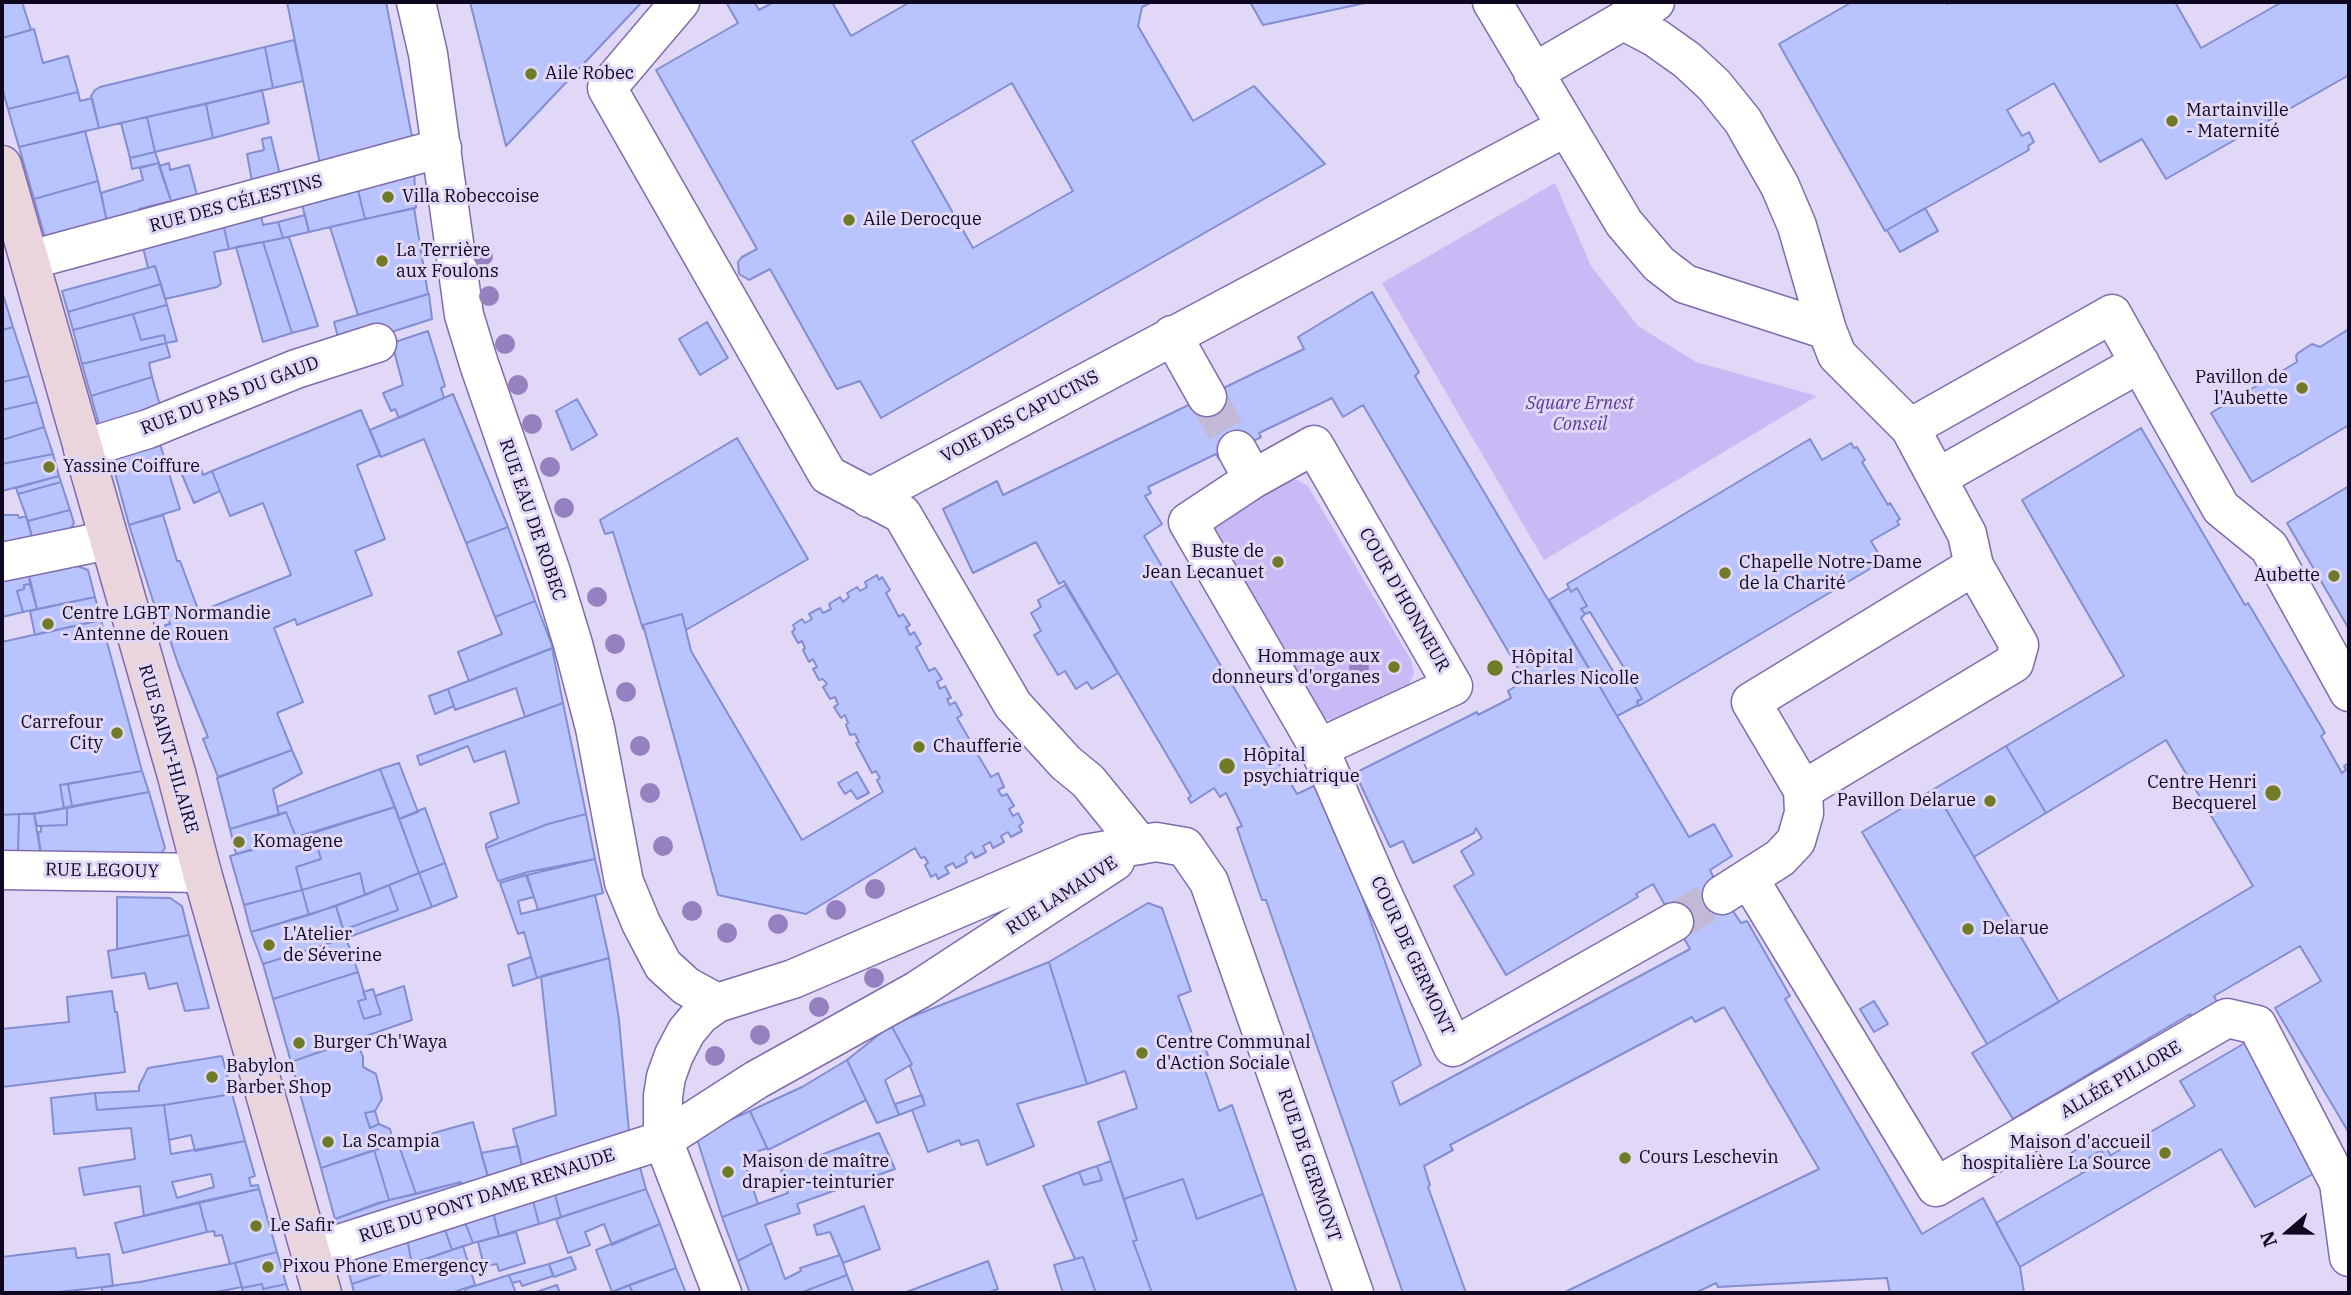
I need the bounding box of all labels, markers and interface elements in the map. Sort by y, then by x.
place label: Aile Robec [545,63,634,85]
marker: Aile Robec [523,66,539,82]
place label: Martainville - Maternité [2186,100,2289,142]
marker: Martainville - Maternité [2164,113,2180,129]
street label: RUE DES CÉLESTINS [147,171,325,237]
place label: Villa Robeccoise [402,186,539,208]
marker: Villa Robeccoise [380,189,396,205]
place label: Aile Derocque [863,209,982,231]
marker: Aile Derocque [841,212,857,228]
place label: La Terrière aux Foulons [396,240,499,282]
marker: La Terrière aux Foulons [374,253,390,269]
street label: RUE DU PAS DU GAUD [138,352,322,440]
street label: VOIE DES CAPUCINS [937,366,1103,468]
place label: Pavillon de l'Aubette [2195,367,2288,410]
marker: Pavillon de l'Aubette [2294,380,2310,396]
park label: Square Ernest Conseil [1526,393,1634,436]
street label: RUE EAU DE ROBEC [494,436,570,604]
place label: Yassine Coiffure [63,456,200,478]
marker: Yassine Coiffure [41,459,57,475]
street label: COUR D'HONNEUR [1354,524,1454,676]
place label: Buste de Jean Lecanuet [1143,541,1264,584]
place label: Chapelle Notre-Dame de la Charité [1739,552,1922,594]
marker: Buste de Jean Lecanuet [1270,554,1286,570]
marker: Chapelle Notre-Dame de la Charité [1717,565,1733,581]
place label: Aubette [2254,565,2320,587]
marker: Aubette [2326,568,2342,584]
place label: Centre LGBT Normandie - Antenne de Rouen [62,603,271,646]
marker: Centre LGBT Normandie - Antenne de Rouen [40,616,56,632]
place label: Hommage aux donneurs d'organes [1212,646,1380,688]
place label: Hôpital Charles Nicolle [1511,647,1639,690]
marker: Hôpital Charles Nicolle [1485,658,1505,678]
marker: Hommage aux donneurs d'organes [1386,659,1402,675]
street label: RUE SAINT-HILAIRE [133,662,203,836]
place label: Carrefour City [21,712,103,754]
marker: Carrefour City [109,725,125,741]
place label: Chaufferie [933,736,1022,758]
marker: Chaufferie [911,739,927,755]
place label: Hôpital psychiatrique [1243,745,1360,788]
marker: Hôpital psychiatrique [1217,756,1237,776]
place label: Centre Henri Becquerel [2147,772,2257,814]
marker: Centre Henri Becquerel [2263,783,2283,803]
place label: Pavillon Delarue [1837,790,1976,812]
marker: Pavillon Delarue [1982,793,1998,809]
place label: Komagene [253,831,343,853]
marker: Komagene [231,834,247,850]
street label: RUE LAMAUVE [1002,852,1122,940]
street label: RUE LEGOUY [45,859,159,883]
street label: COUR DE GERMONT [1366,873,1458,1039]
place label: Delarue [1982,918,2049,940]
marker: Delarue [1960,921,1976,937]
place label: L'Atelier de Séverine [283,924,382,967]
marker: L'Atelier de Séverine [261,937,277,953]
place label: Burger Ch'Waya [313,1032,448,1054]
place label: Centre Communal d'Action Sociale [1156,1032,1311,1074]
marker: Burger Ch'Waya [291,1035,307,1051]
street label: ALLÉE PILLORE [2057,1037,2185,1123]
marker: Centre Communal d'Action Sociale [1134,1045,1150,1061]
place label: Babylon Barber Shop [226,1056,332,1098]
marker: Babylon Barber Shop [204,1069,220,1085]
street label: RUE DE GERMONT [1273,1086,1345,1244]
place label: La Scampia [342,1131,440,1153]
place label: Maison d'accueil hospitalière La Source [1962,1132,2151,1174]
marker: La Scampia [320,1134,336,1150]
street label: RUE DU PONT DAME RENAUDE [356,1144,618,1248]
marker: Maison d'accueil hospitalière La Source [2157,1145,2173,1161]
place label: Cours Leschevin [1639,1147,1779,1169]
marker: Cours Leschevin [1617,1150,1633,1166]
place label: Maison de maître drapier-teinturier [742,1151,894,1194]
marker: Maison de maître drapier-teinturier [720,1164,736,1180]
north arrow [2253,1197,2323,1267]
place label: Le Safir [270,1215,334,1237]
marker: Le Safir [248,1218,264,1234]
text: N [2254,1228,2282,1250]
place label: Pixou Phone Emergency [282,1256,488,1278]
marker: Pixou Phone Emergency [260,1259,276,1275]

